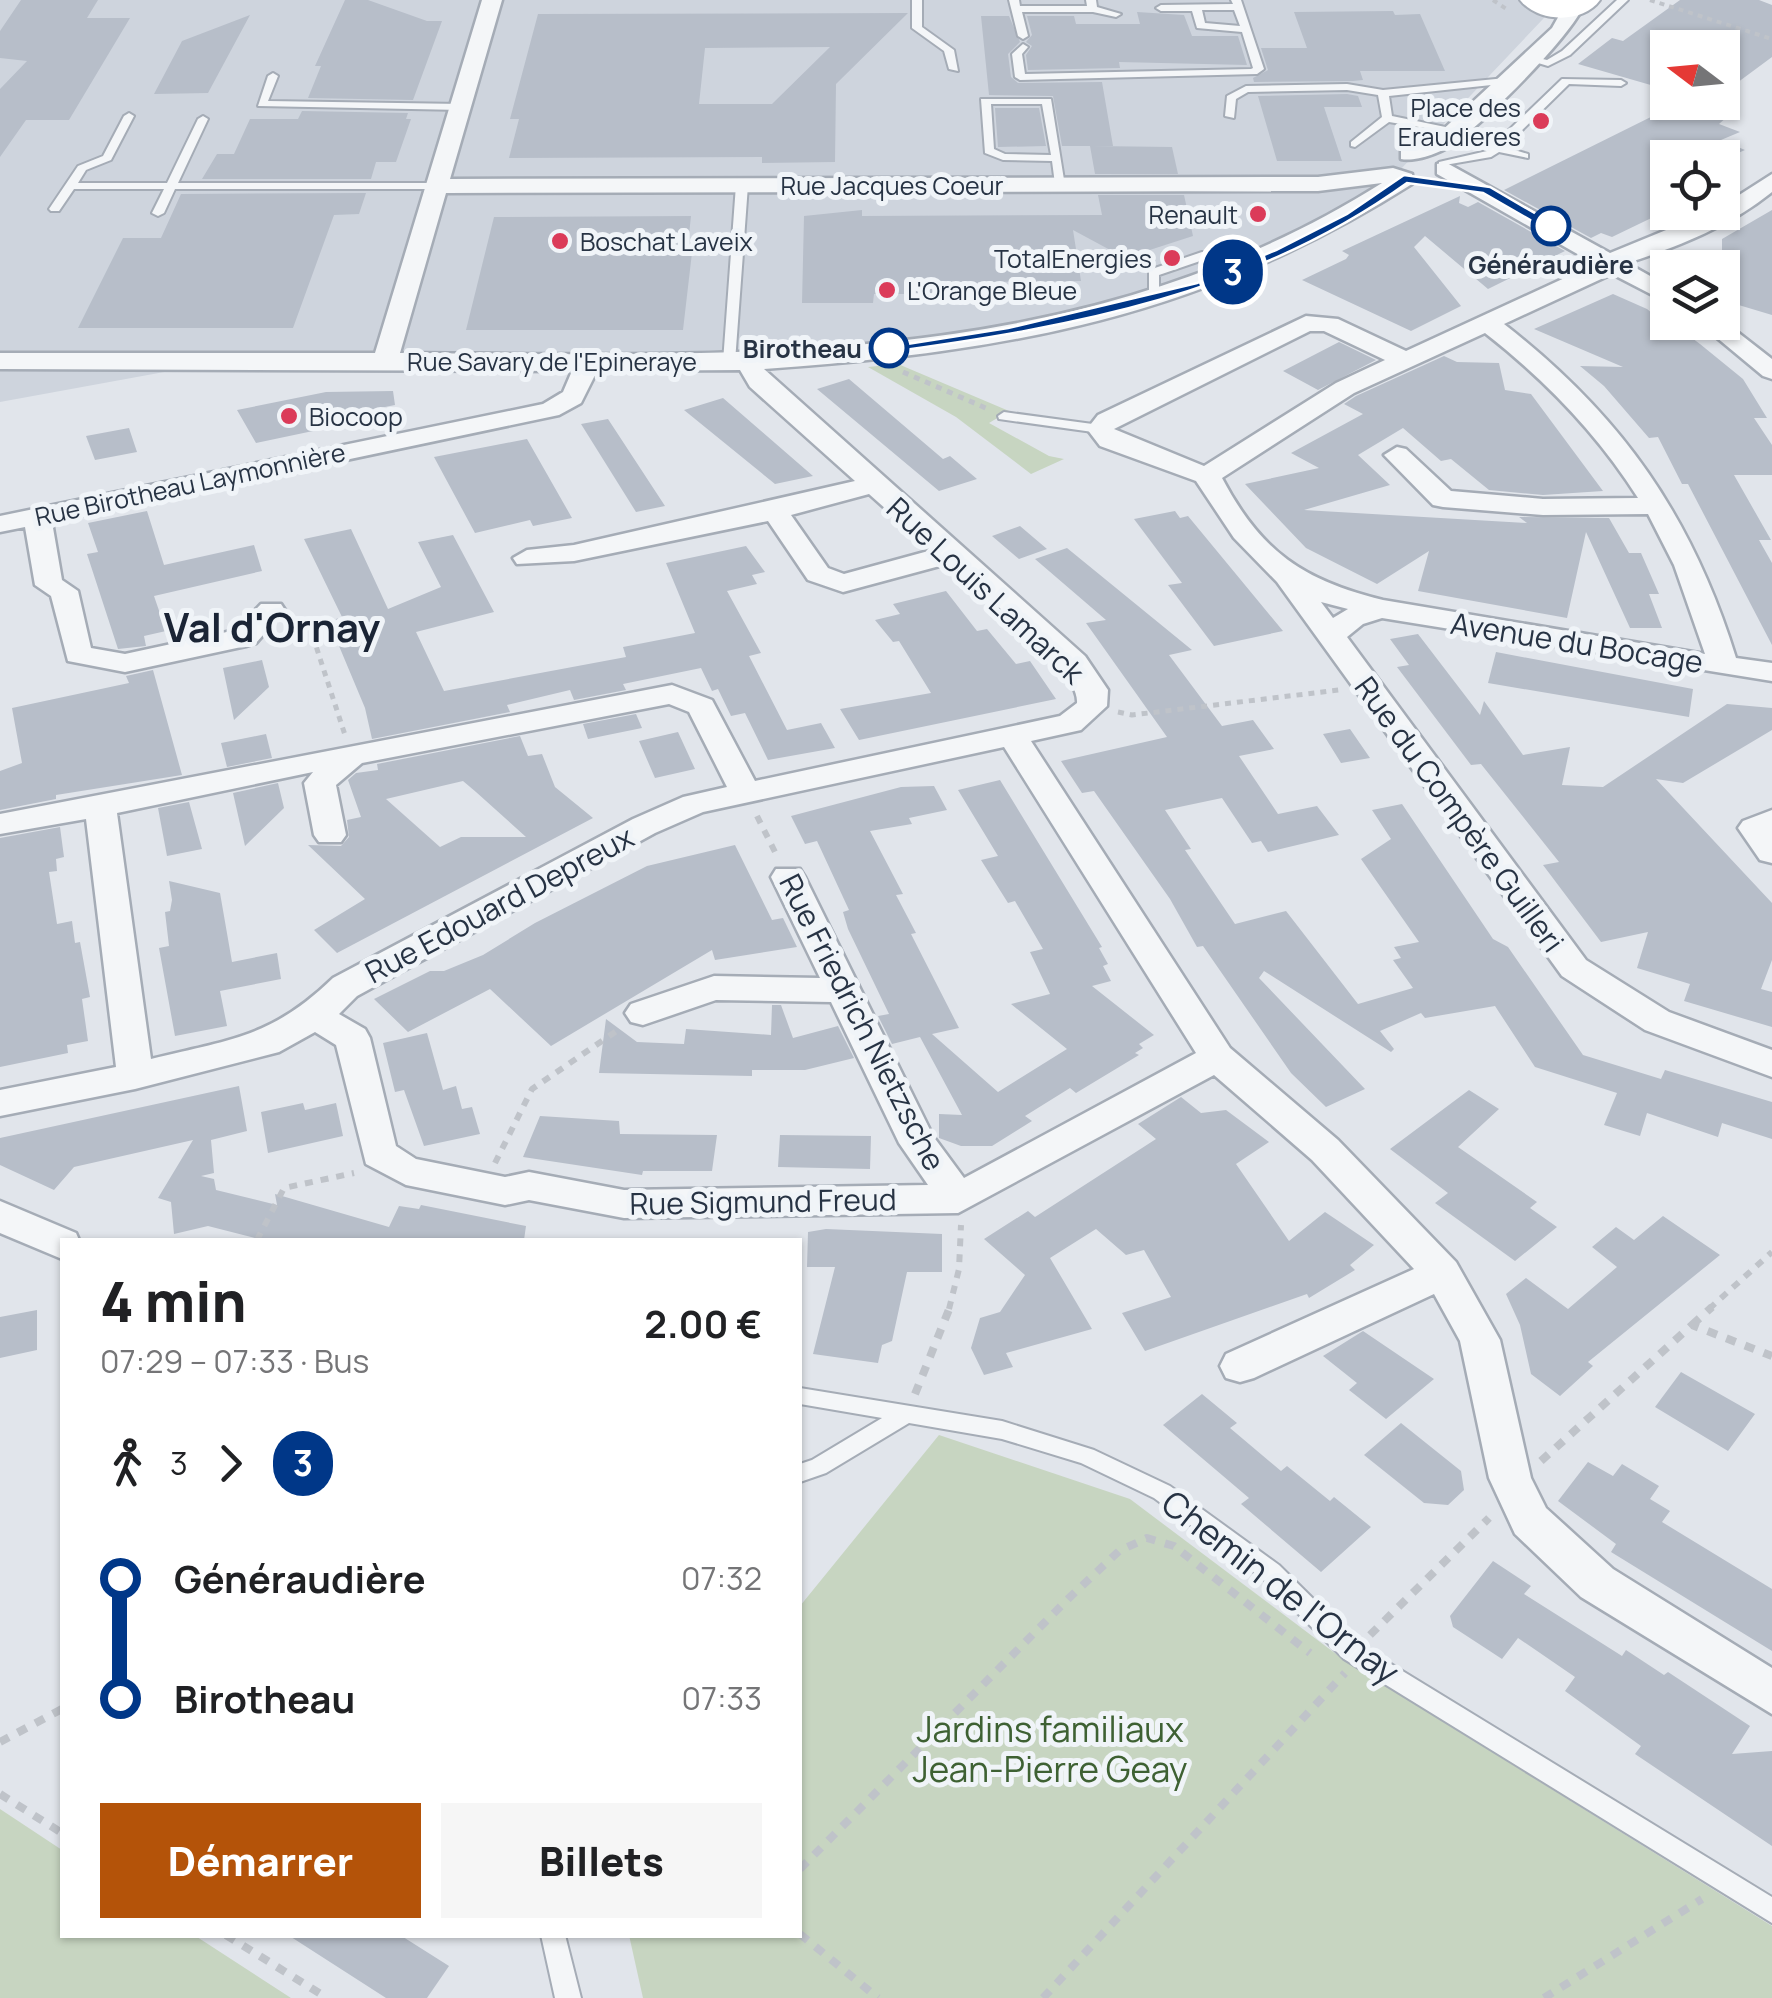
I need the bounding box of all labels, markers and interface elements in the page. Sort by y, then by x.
north arrow [1650,30,1740,120]
map controls [1650,30,1740,340]
place label: Place des Eraudieres [1398,90,1521,154]
marker: Place des Eraudieres [1530,110,1552,132]
button: locate [1650,140,1740,230]
street label: Rue Jacques Coeur [780,168,1004,203]
place label: Renault [1149,197,1238,232]
marker: Renault [1247,203,1269,225]
marker: Généraudière [1532,207,1570,245]
place label: Boschat Laveix [580,224,753,259]
marker: Boschat Laveix [549,230,571,252]
line badge: 3 [1200,240,1266,304]
place label: TotalEnergies [994,241,1152,276]
marker: TotalEnergies [1161,247,1183,269]
place label: Généraudière [1468,247,1634,282]
text: 3 [1223,248,1243,296]
button: layers [1650,250,1740,340]
place label: L'Orange Bleue [907,273,1077,308]
marker: L'Orange Bleue [876,279,898,301]
marker: Birotheau [870,329,908,367]
place label: Birotheau [743,331,862,366]
street label: Rue Savary de l'Epineraye [407,344,697,379]
place label: Biocoop [309,399,403,434]
marker: Biocoop [278,405,300,427]
street label: Rue Birotheau Laymonnière [32,434,348,534]
street label: Rue Louis Lamarck [878,488,1094,693]
district label: Val d'Ornay [164,599,381,654]
street label: Avenue du Bocage [1448,602,1706,682]
street label: Rue du Compère Guilleri [1346,668,1574,960]
street label: Rue Edouard Depreux [358,816,640,992]
street label: Rue Friedrich Nietzsche [770,867,956,1177]
street label: Rue Sigmund Freud [629,1178,897,1224]
text: 4 min [100,1263,246,1339]
text: 2.00 € [644,1297,762,1349]
text: 07:29 – 07:33 · Bus [100,1339,369,1383]
icon: walk [100,1436,155,1491]
icon: forward [203,1436,258,1491]
text: 3 [293,1439,313,1487]
text: 3 [170,1441,188,1485]
street label: Chemin de l'Ornay [1152,1479,1410,1695]
text: Généraudière [174,1552,426,1604]
text: 07:32 [681,1556,762,1600]
text: Birotheau [174,1672,355,1724]
text: 07:33 [681,1676,762,1720]
park label: Jardins familiaux Jean-Pierre Geay [912,1705,1188,1793]
button: Démarrer [100,1803,421,1918]
button: Billets [441,1803,762,1918]

